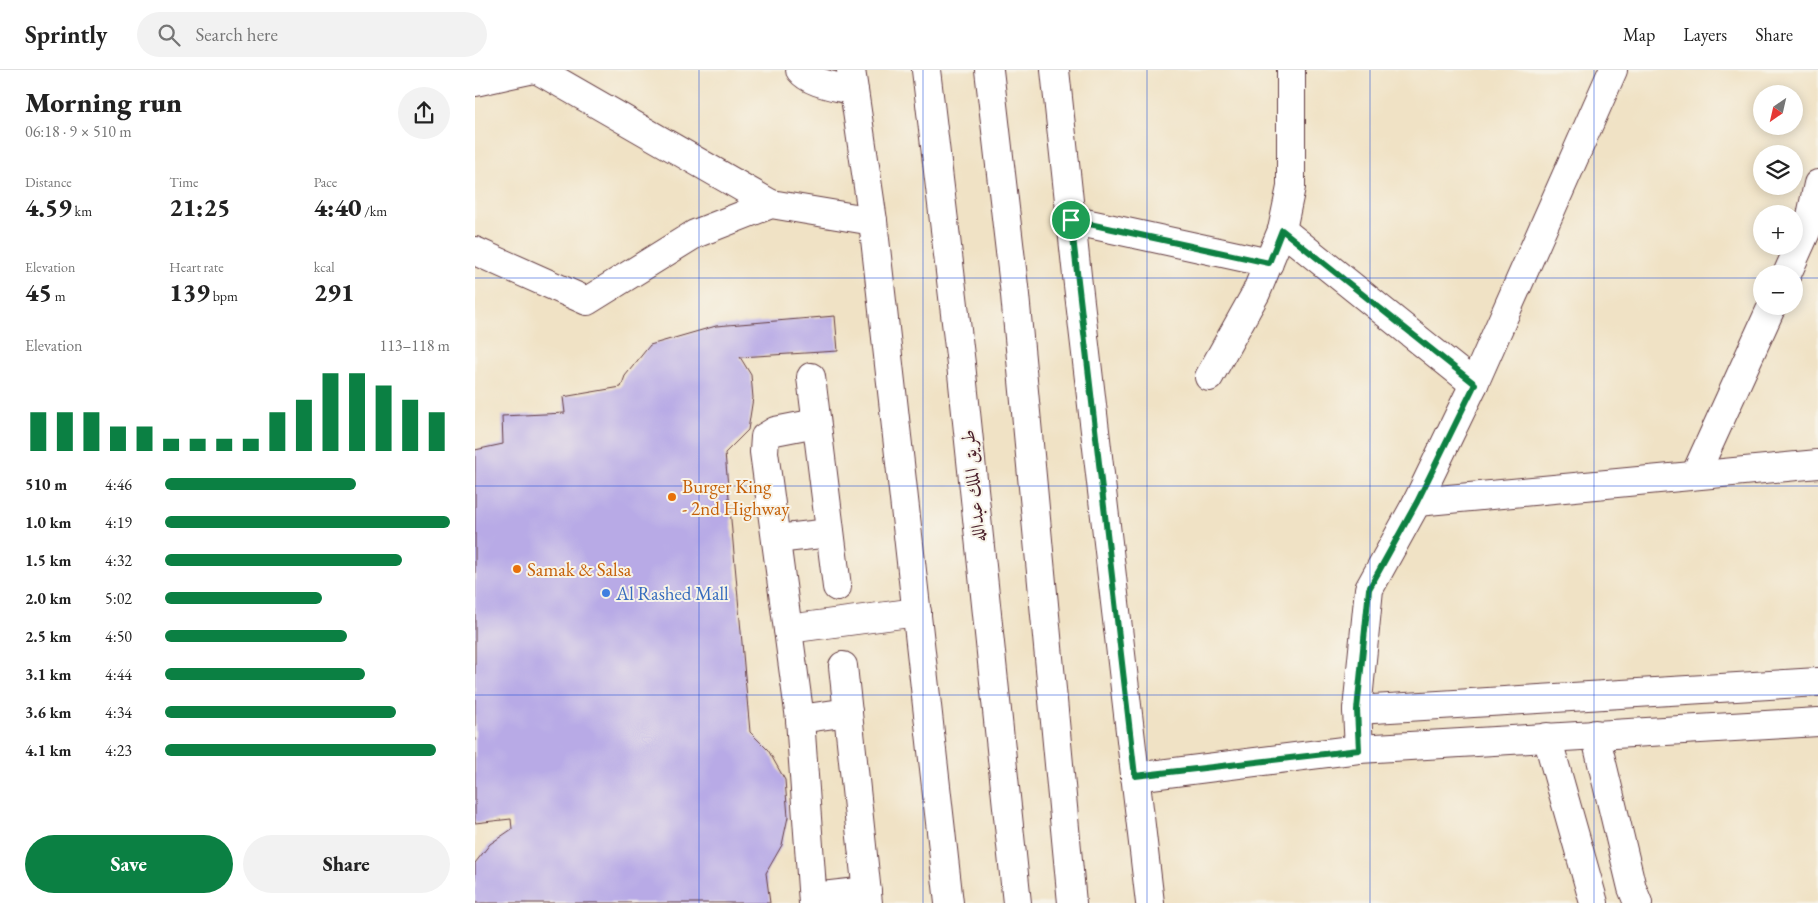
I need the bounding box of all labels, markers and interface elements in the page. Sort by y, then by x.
search box [137,12,487,57]
text: Sprintly [25,19,107,50]
icon: search [155,21,183,49]
text: Search here [195,22,278,47]
text: Map [1623,23,1655,46]
text: Layers [1683,23,1727,46]
text: Share [1755,23,1793,46]
text: Morning run [25,84,182,120]
north arrow [1753,85,1803,135]
map controls [1753,85,1803,315]
button: share [398,87,450,139]
text: 06:18 · 9 × 510 m [25,121,132,142]
button: layers [1753,145,1803,195]
text: Distance [25,173,72,191]
text: Time [169,173,199,191]
text: Pace [314,173,337,191]
text: 4.59 [25,191,72,223]
text: 21:25 [169,191,231,223]
text: 4:40 [314,191,361,223]
pin [1050,199,1092,241]
text: km [72,202,92,220]
text: /km [361,202,387,220]
button: + [1753,205,1803,255]
icon: arrive [1057,206,1085,234]
text: Elevation [25,258,75,276]
text: Heart rate [169,258,224,276]
text: kcal [314,258,335,276]
button: − [1753,265,1803,315]
text: 45 [25,276,52,308]
text: 139 [169,276,210,308]
text: 291 [314,276,354,308]
text: m [52,287,66,305]
text: bpm [210,287,238,305]
text: Elevation [25,335,83,356]
text: 113–118 m [379,335,450,356]
street label: طريق الملك عبدالله [955,428,991,544]
text: 510 m [25,474,67,495]
text: 4:46 [105,474,132,495]
place label: Burger King - 2nd Highway [682,474,790,521]
marker: Burger King - 2nd Highway [666,491,678,503]
text: 1.0 km [25,512,71,533]
text: 4:19 [105,512,132,533]
text: 1.5 km [25,550,71,571]
text: 4:32 [105,550,132,571]
place label: Samak & Salsa [527,557,632,582]
marker: Samak & Salsa [511,563,523,575]
place label: Al Rashed Mall [615,581,729,606]
marker: Al Rashed Mall [600,587,612,599]
text: 2.0 km [25,588,71,609]
text: 5:02 [105,588,132,609]
text: 2.5 km [25,626,71,647]
text: 4:50 [105,626,132,647]
text: 3.1 km [25,664,71,685]
text: 4:44 [105,664,132,685]
text: 3.6 km [25,702,71,723]
text: 4:34 [105,702,132,723]
text: 4.1 km [25,740,71,761]
text: 4:23 [105,740,132,761]
button: Save [25,835,233,893]
button: Share [243,835,450,893]

